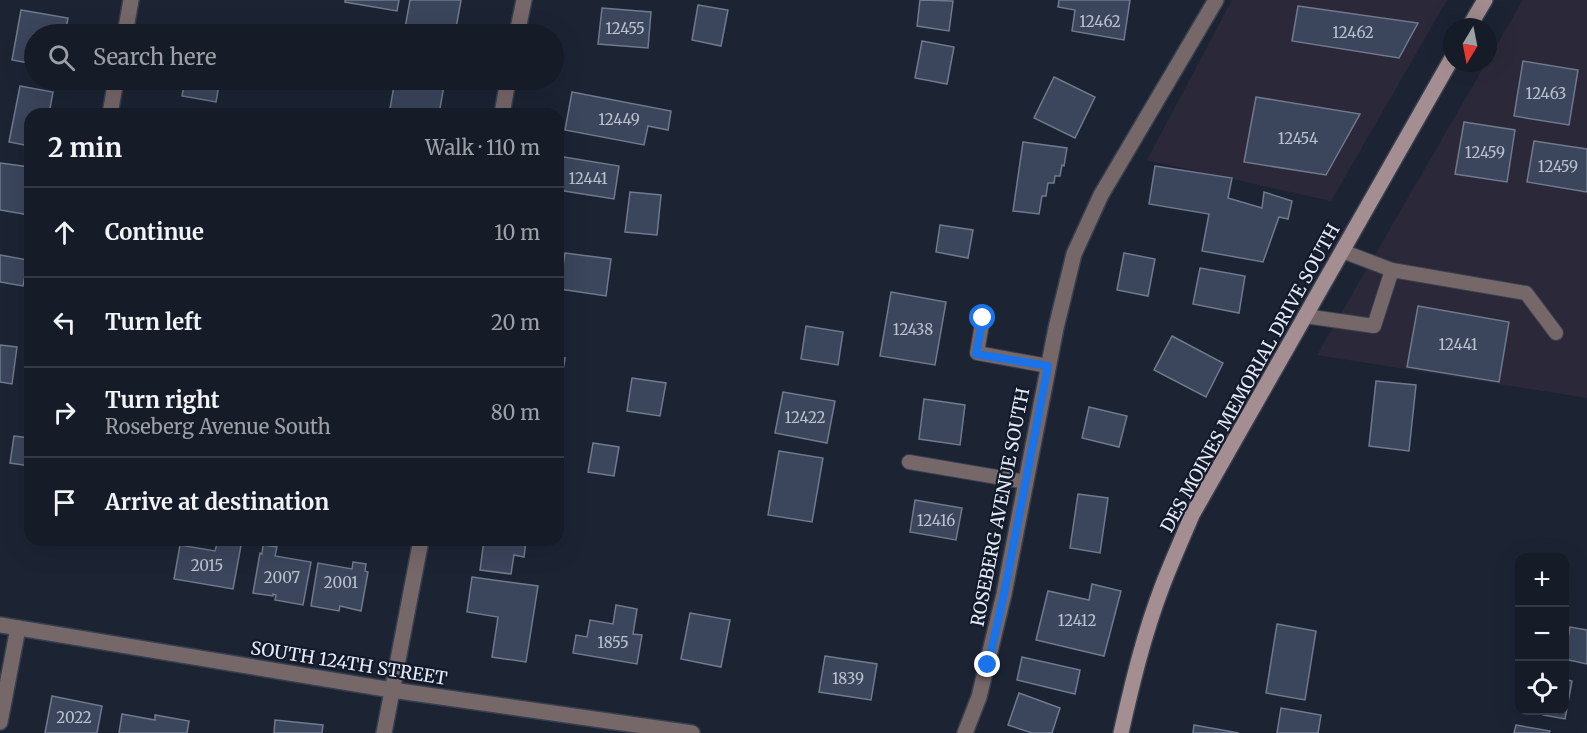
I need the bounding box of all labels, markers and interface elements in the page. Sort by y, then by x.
house number: 12462 [1079,12,1121,31]
north arrow [1443,18,1497,72]
house number: 12455 [605,19,645,38]
house number: 12462 [1332,23,1374,42]
search box [24,24,564,90]
icon: search [45,41,78,74]
text: Search here [93,43,216,71]
house number: 12463 [1526,84,1566,103]
house number: 12449 [598,110,640,129]
house number: 12454 [1278,129,1318,148]
text: 2 min [48,131,122,164]
text: Walk · 110 m [425,135,540,160]
house number: 12459 [1465,143,1505,162]
house number: 12459 [1538,157,1578,176]
house number: 12441 [568,169,608,188]
icon: ahead [48,216,81,249]
text: Continue [105,218,204,246]
text: 10 m [494,220,540,245]
street label: DES MOINES MEMORIAL DRIVE SOUTH [1155,220,1345,536]
route start [969,304,995,330]
icon: left [48,306,81,339]
text: Turn left [105,308,202,336]
text: 20 m [491,310,540,335]
house number: 12438 [893,320,933,339]
house number: 12441 [1438,335,1478,354]
text: Turn right [105,386,219,414]
street label: ROSEBERG AVENUE SOUTH [966,386,1034,628]
icon: right [48,396,81,429]
text: 80 m [491,400,540,425]
house number: 12422 [784,408,826,427]
text: Roseberg Avenue South [105,414,331,439]
icon: arrive [48,486,81,519]
text: Arrive at destination [105,488,329,516]
house number: 12416 [917,511,955,530]
map controls [1515,553,1569,715]
button: + [1515,553,1569,607]
house number: 2015 [191,556,223,575]
house number: 2007 [264,568,301,587]
house number: 2001 [324,573,358,592]
button: − [1515,607,1569,661]
house number: 12412 [1058,611,1096,630]
house number: 1855 [597,633,629,652]
street label: SOUTH 124TH STREET [249,636,449,690]
route end [974,651,1000,677]
button: locate [1515,661,1569,715]
house number: 1839 [832,669,864,688]
house number: 2022 [56,708,92,727]

